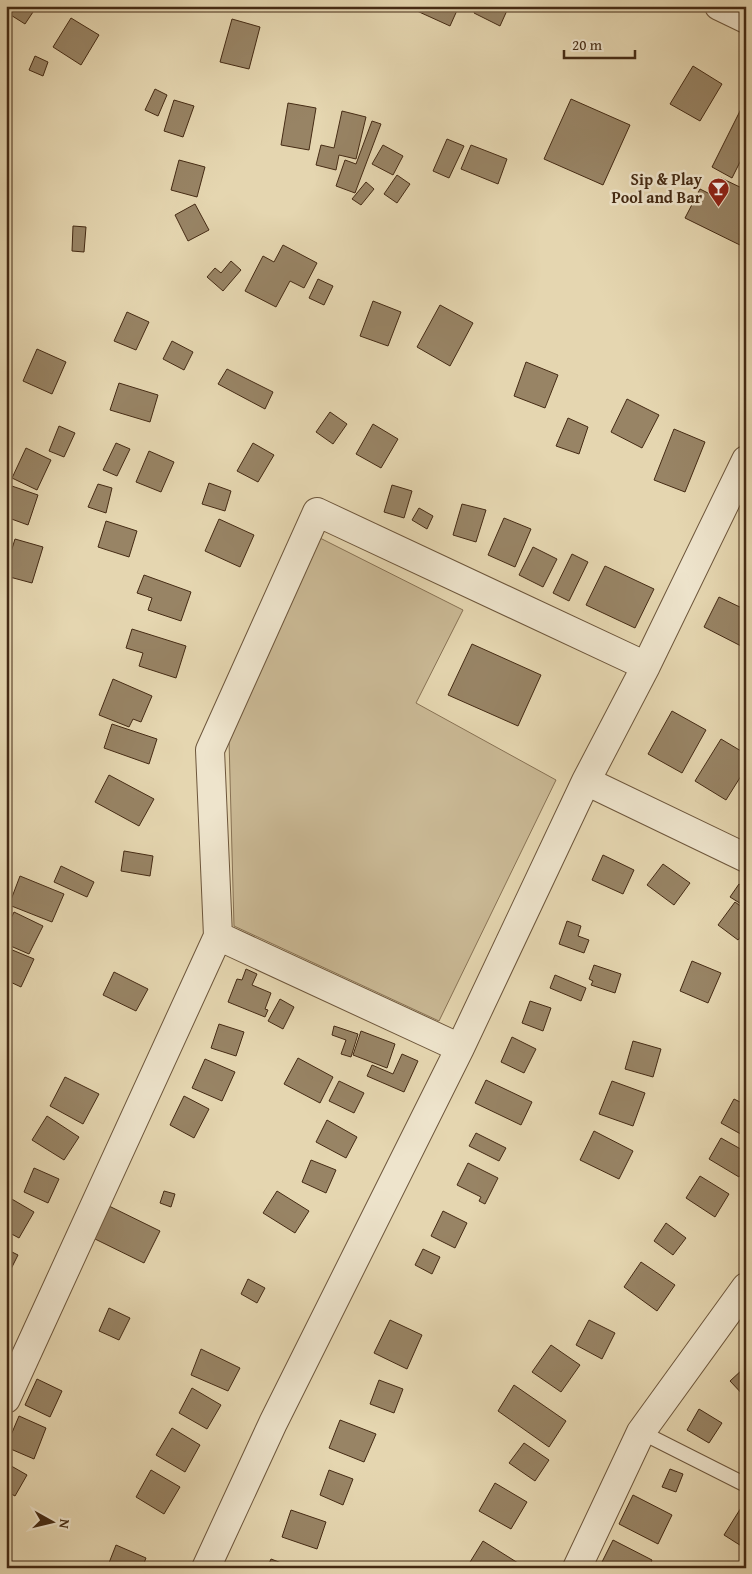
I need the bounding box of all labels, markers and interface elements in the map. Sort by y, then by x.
scale bar [564,28,636,60]
text: 20 m [572,34,603,55]
place label: Sip & Play Pool and Bar [611,167,703,209]
bar icon: Sip & Play Pool and Bar [706,176,730,207]
north arrow [28,1496,78,1546]
text: N [54,1518,75,1530]

